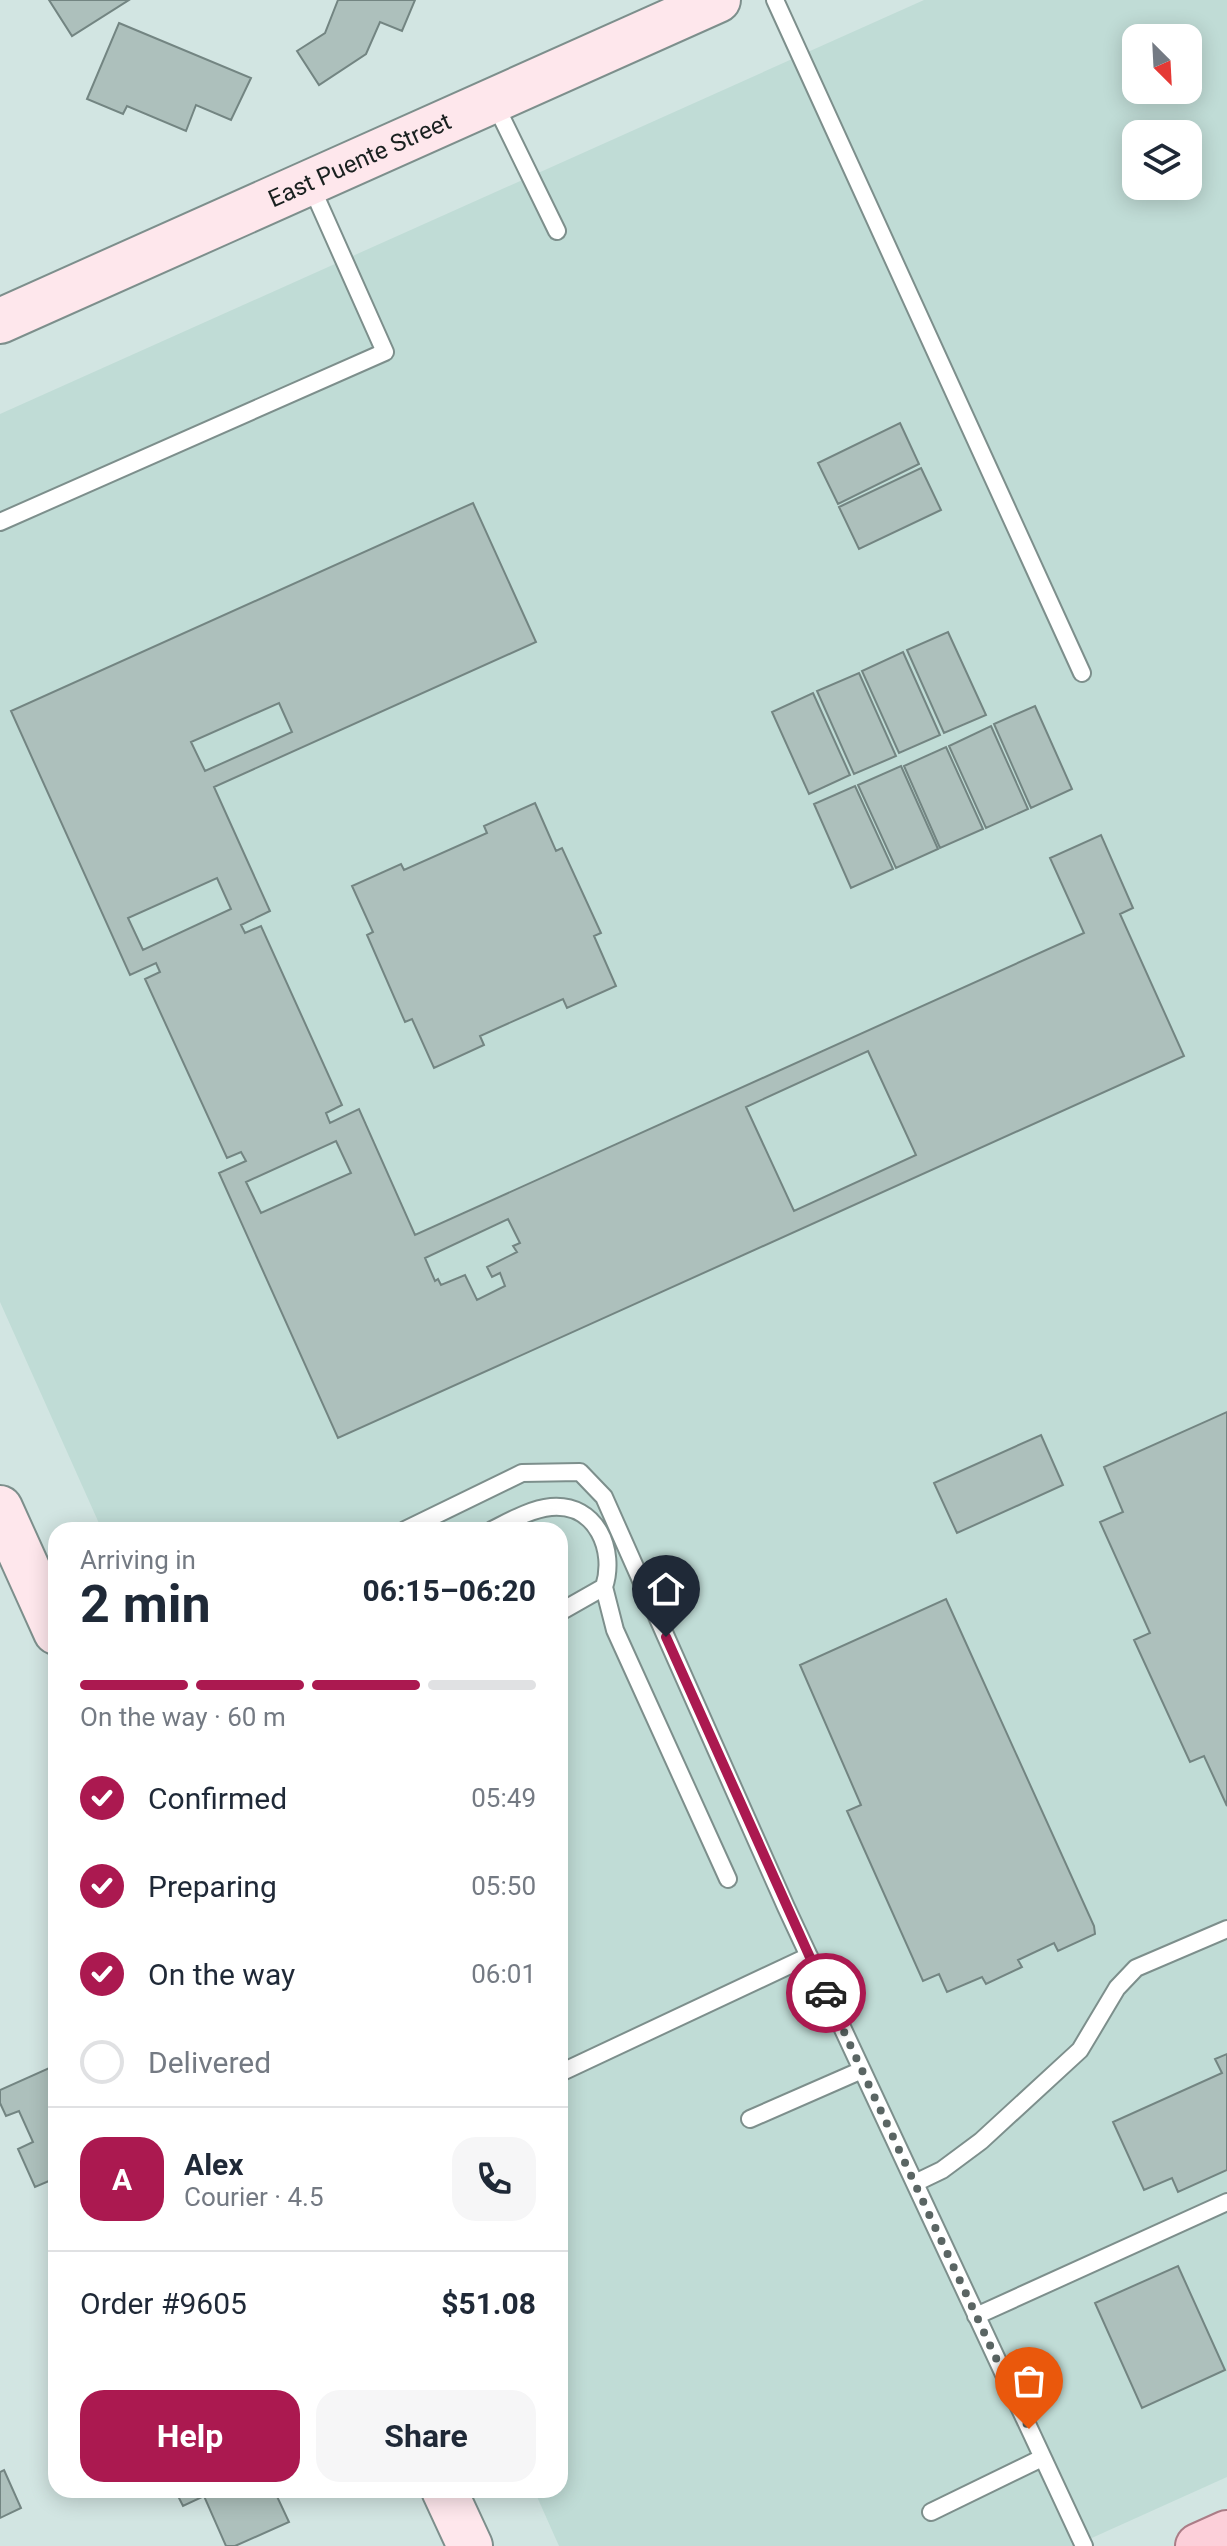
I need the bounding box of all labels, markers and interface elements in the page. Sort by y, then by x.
north arrow [1122,24,1202,104]
map controls [1122,24,1202,200]
street label: East Puente Street [264,107,456,213]
button: layers [1122,120,1202,200]
text: Arriving in [80,1545,196,1575]
pin [632,1555,700,1637]
icon: home [644,1567,688,1611]
text: 06:15–06:20 [362,1573,536,1608]
text: 2 min [80,1574,211,1635]
text: On the way · 60 m [80,1702,286,1732]
icon: check [80,1776,124,1820]
text: Confirmed [148,1781,287,1816]
text: 05:49 [471,1783,536,1813]
icon: check [80,1864,124,1908]
text: Preparing [148,1869,277,1904]
text: 05:50 [471,1871,536,1901]
icon: check [80,1952,124,1996]
courier [786,1953,866,2033]
text: On the way [148,1957,295,1992]
text: 06:01 [471,1959,536,1989]
icon: car [804,1971,848,2015]
text: Delivered [148,2045,271,2080]
button: phone [452,2137,536,2221]
text: Alex [184,2147,244,2182]
text: A [112,2162,132,2197]
text: Courier · 4.5 [184,2182,324,2212]
text: Order #9605 [80,2286,247,2321]
text: $51.08 [441,2286,536,2321]
pin [995,2347,1063,2429]
icon: bag [1007,2359,1051,2403]
button: Help [80,2390,300,2482]
button: Share [316,2390,536,2482]

